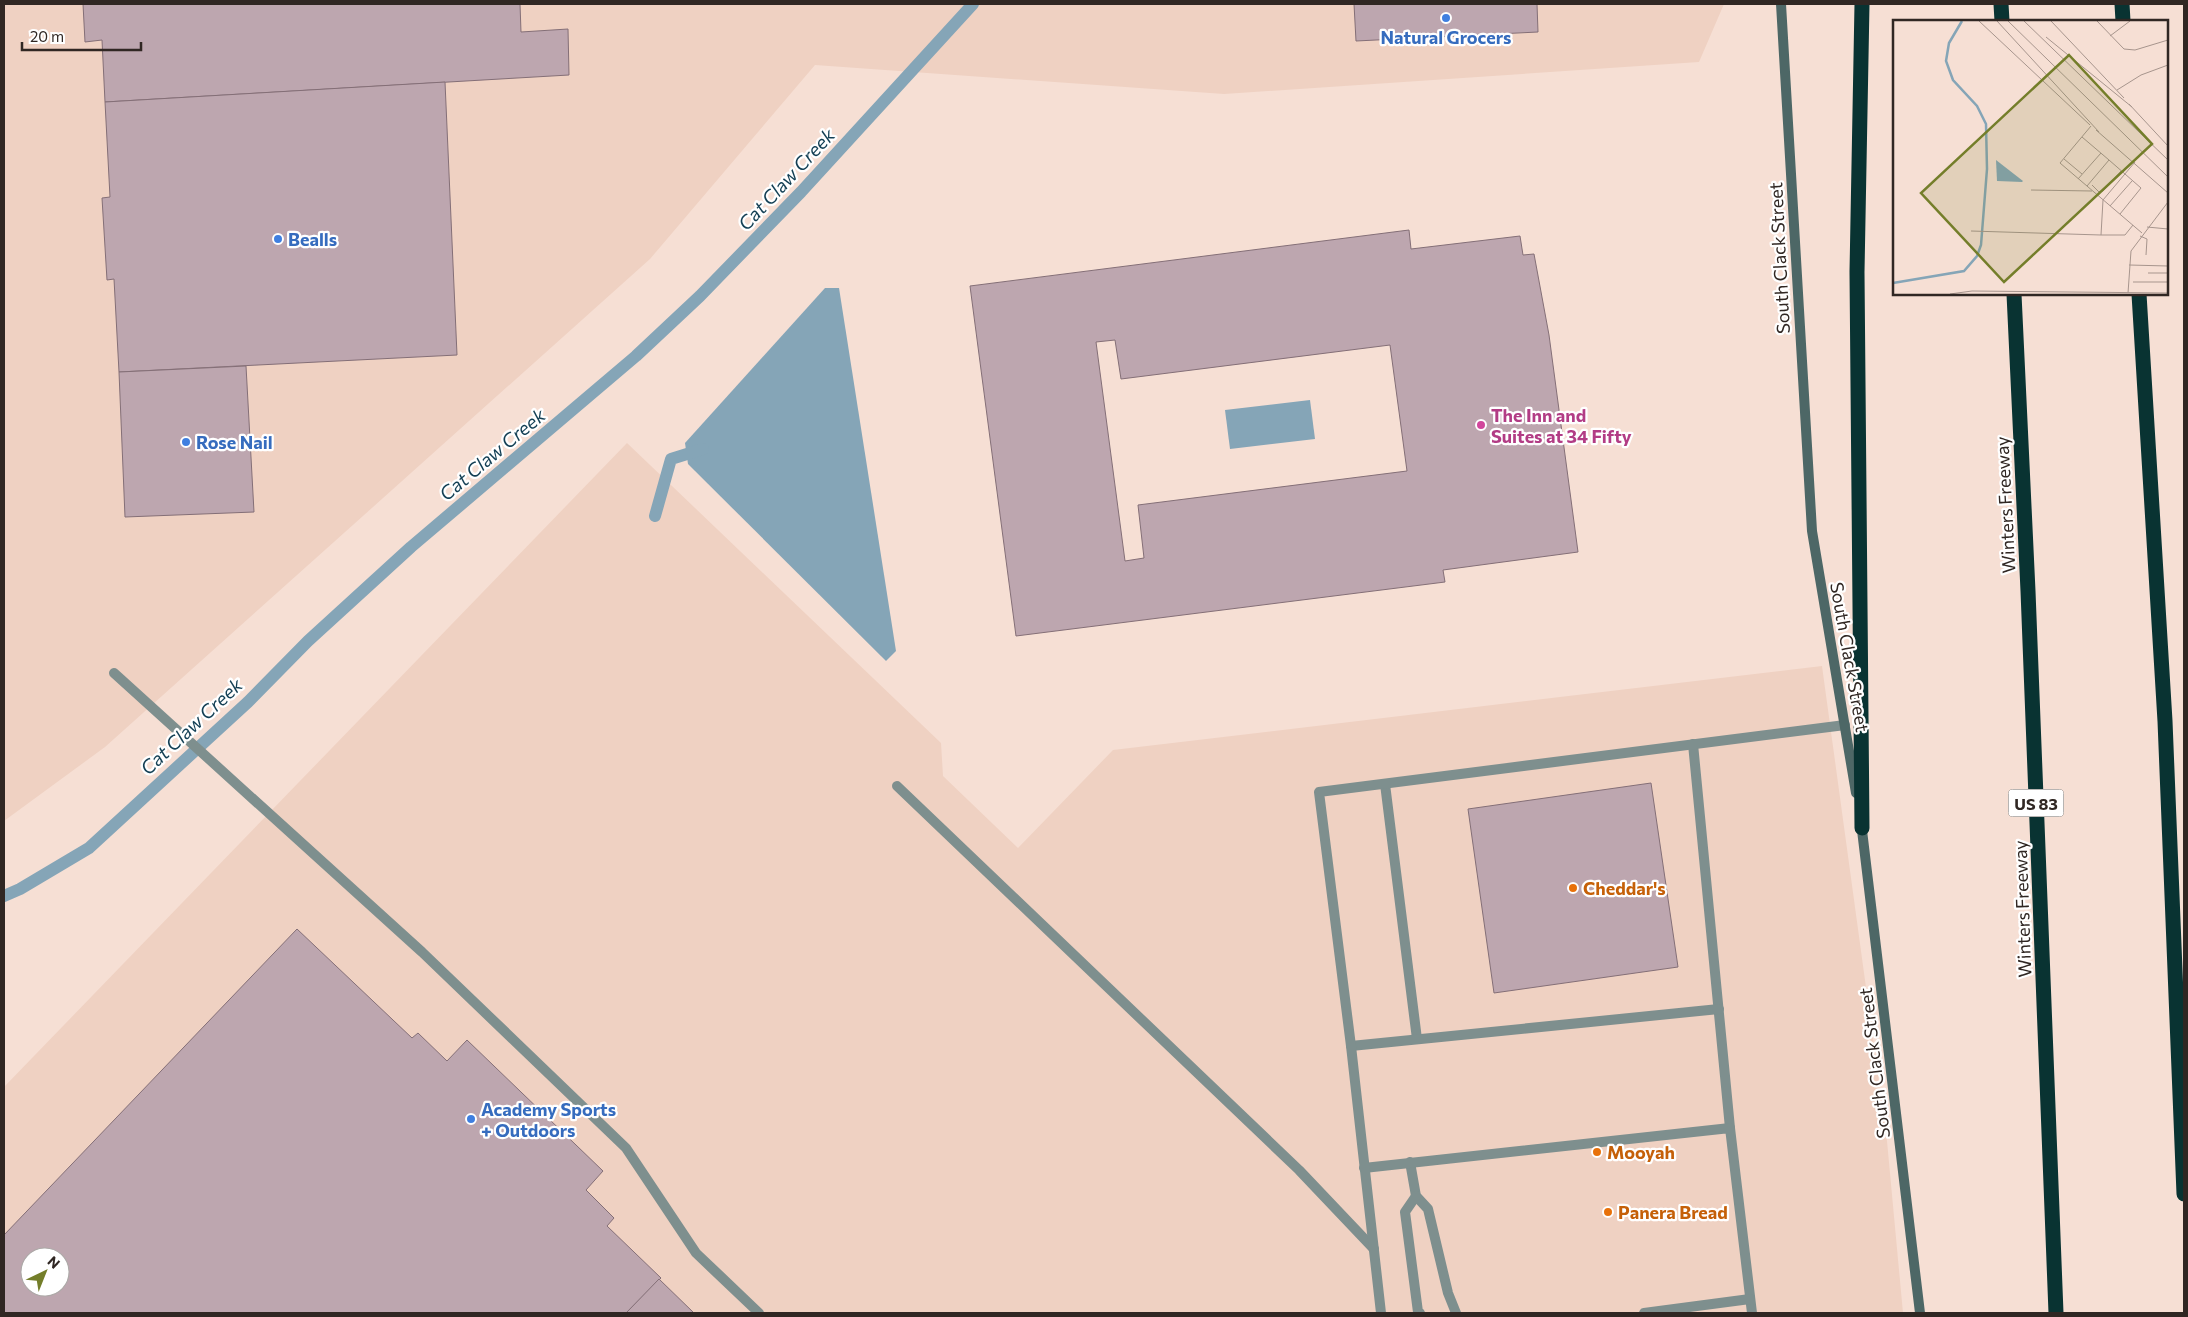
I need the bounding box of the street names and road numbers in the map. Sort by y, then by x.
street label: South Clack Street [1764,182,1794,334]
street label: Winters Freeway [1990,436,2020,574]
street label: South Clack Street [1826,580,1874,734]
road number: US 83 [2008,790,2064,816]
street label: Winters Freeway [2009,840,2035,978]
street label: South Clack Street [1854,986,1894,1140]

